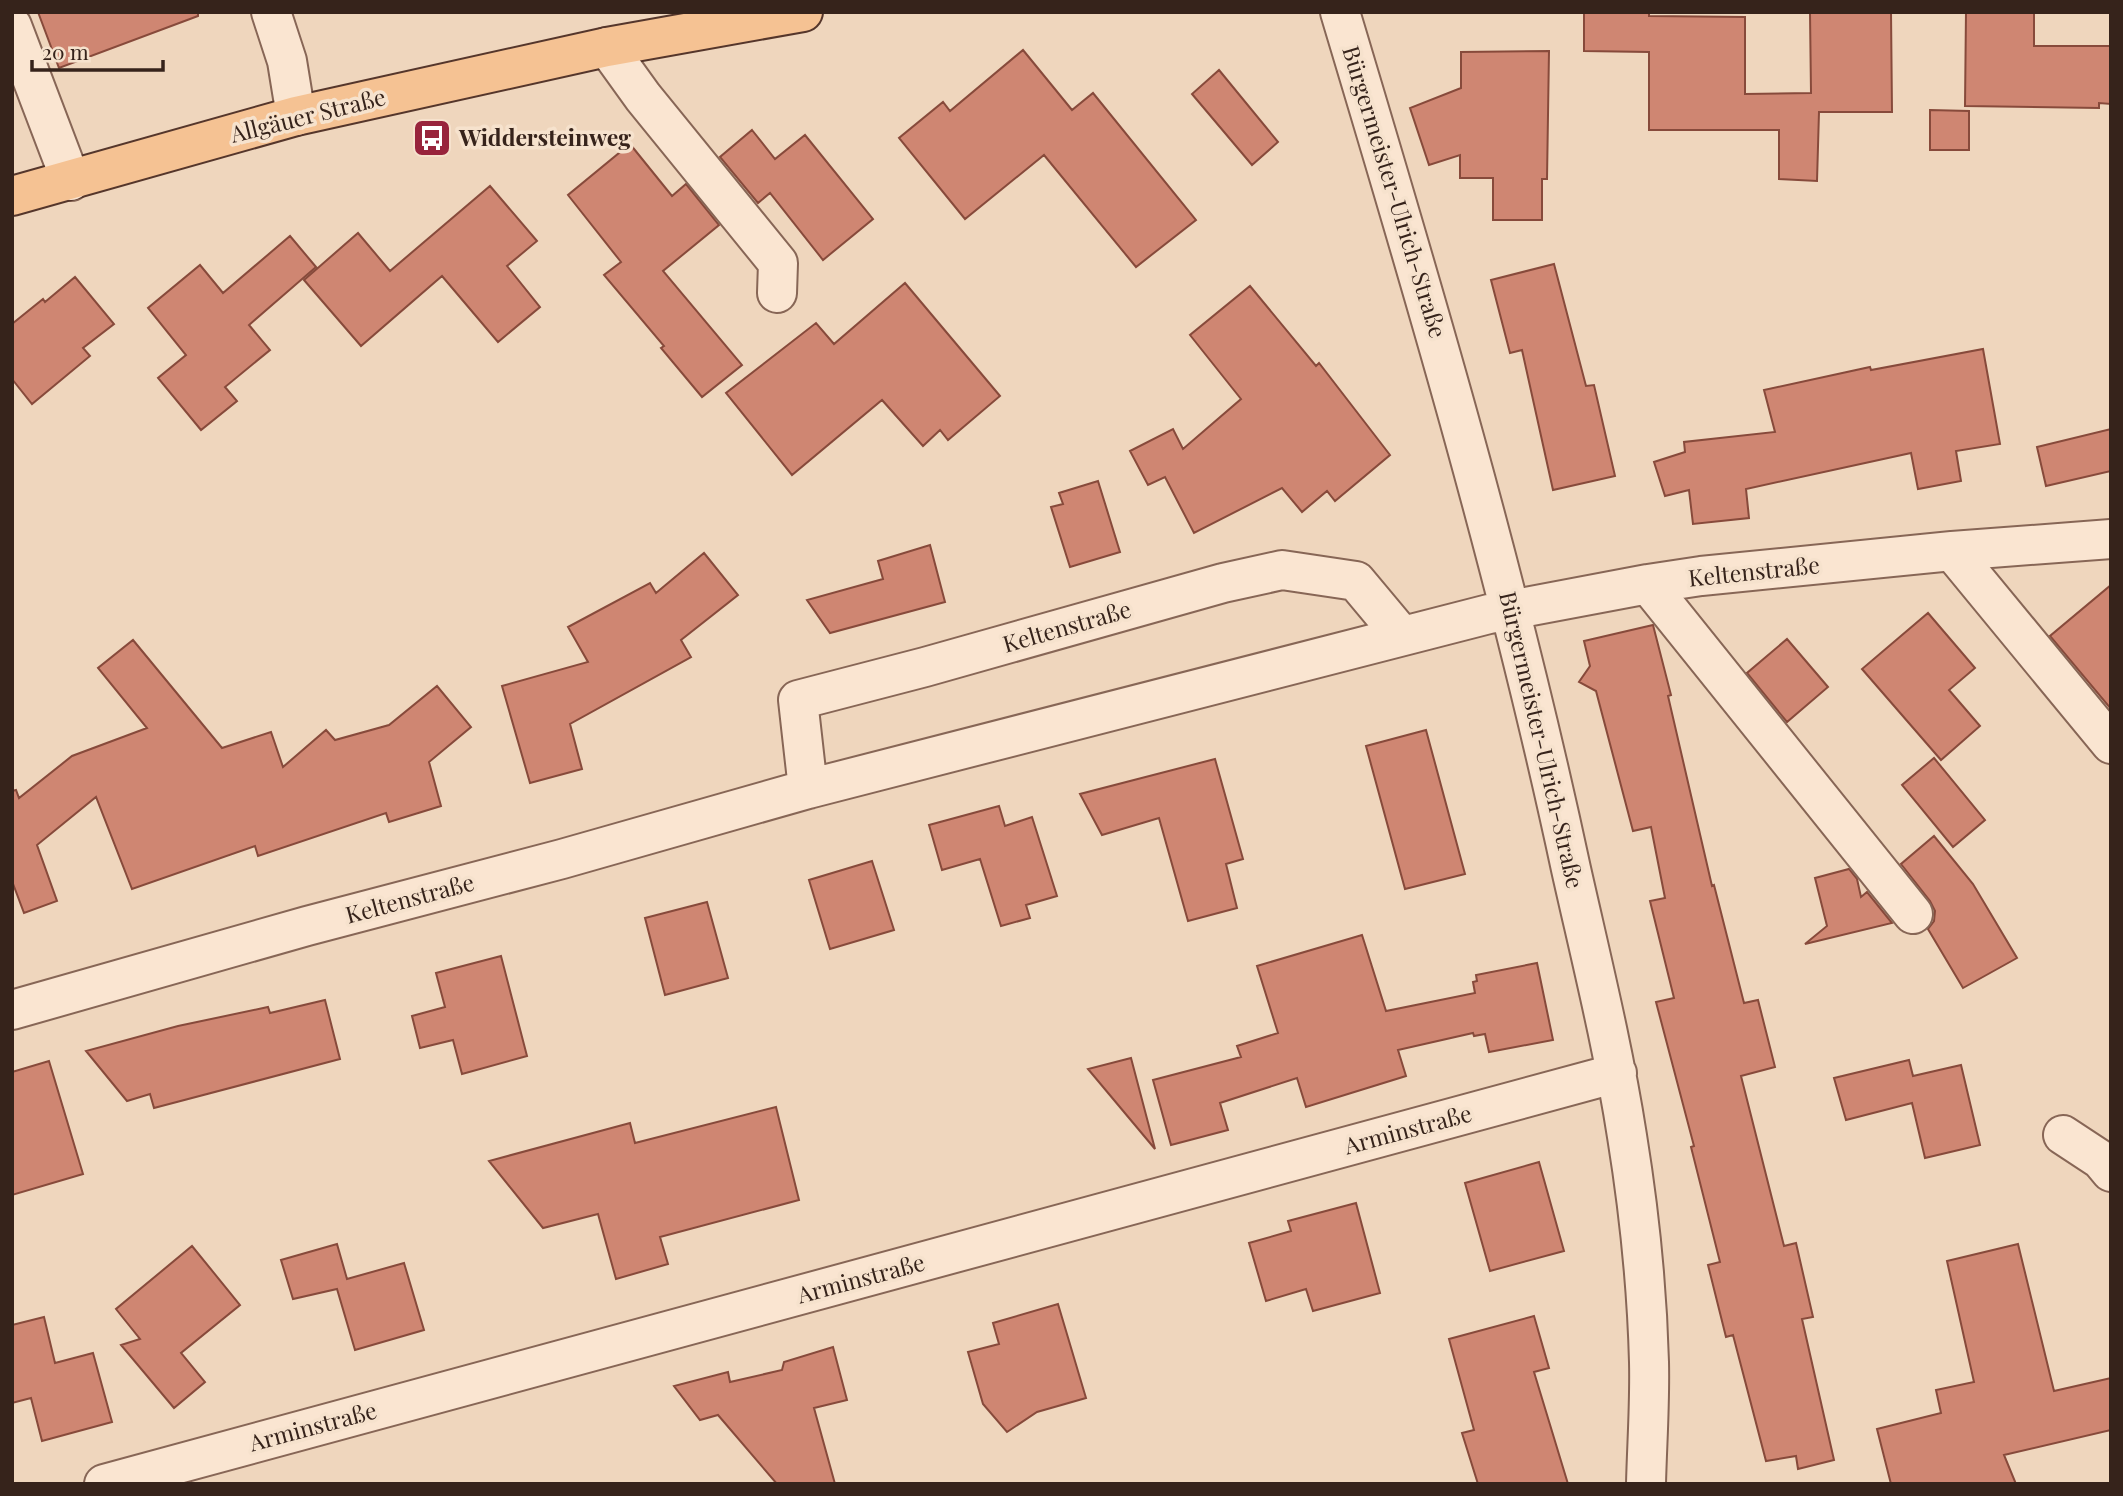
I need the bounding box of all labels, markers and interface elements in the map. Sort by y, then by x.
scale bar [32,28,163,72]
text: 20 m [42,37,89,65]
street label: Bürgermeister-Ulrich-Straße [1336,42,1455,341]
street label: Allgäuer Straße [226,80,388,149]
bus stop icon: Widdersteinweg [411,117,453,159]
place label: Widdersteinweg [458,121,631,152]
street label: Keltenstraße [1687,548,1821,593]
street label: Bürgermeister-Ulrich-Straße [1493,588,1592,891]
street label: Keltenstraße [999,592,1134,659]
street label: Keltenstraße [342,865,477,930]
street label: Arminstraße [1339,1097,1475,1161]
street label: Arminstraße [792,1246,928,1310]
street label: Arminstraße [244,1394,380,1458]

